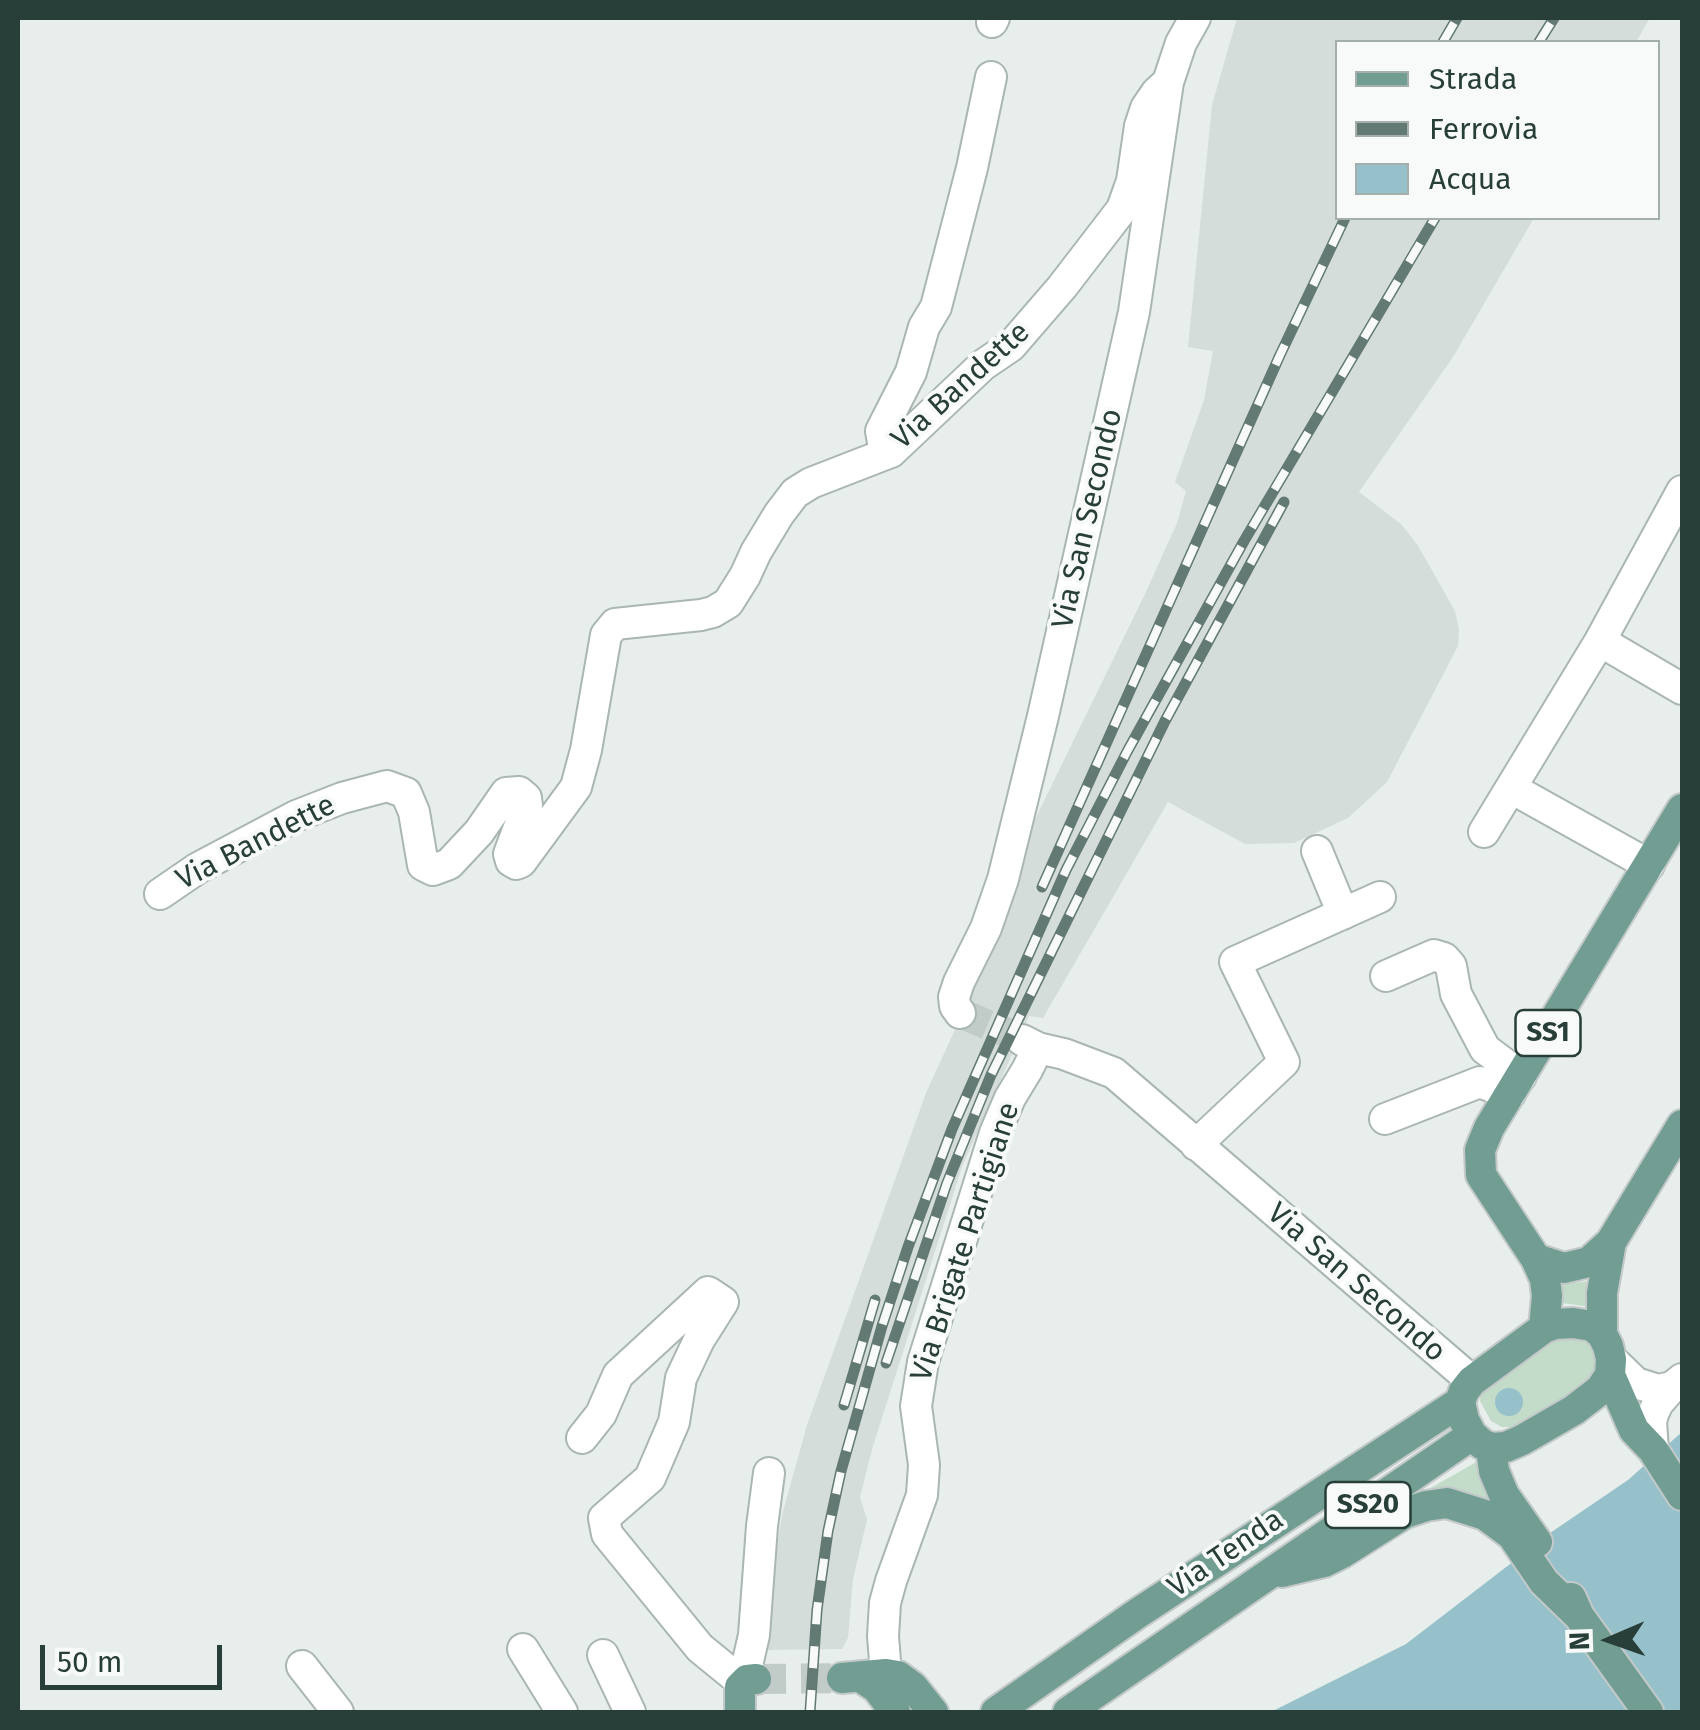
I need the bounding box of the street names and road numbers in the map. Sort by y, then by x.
street label: Via Bandette [885,315,1037,457]
street label: Via San Secondo [1045,406,1131,632]
street label: Via Bandette [171,788,341,898]
road number: SS1 [1516,1010,1580,1056]
street label: Via Brigate Partigiane [904,1098,1028,1386]
street label: Via San Secondo [1259,1196,1453,1370]
road number: SS20 [1326,1482,1410,1528]
street label: Via Tenda [1161,1502,1291,1606]

